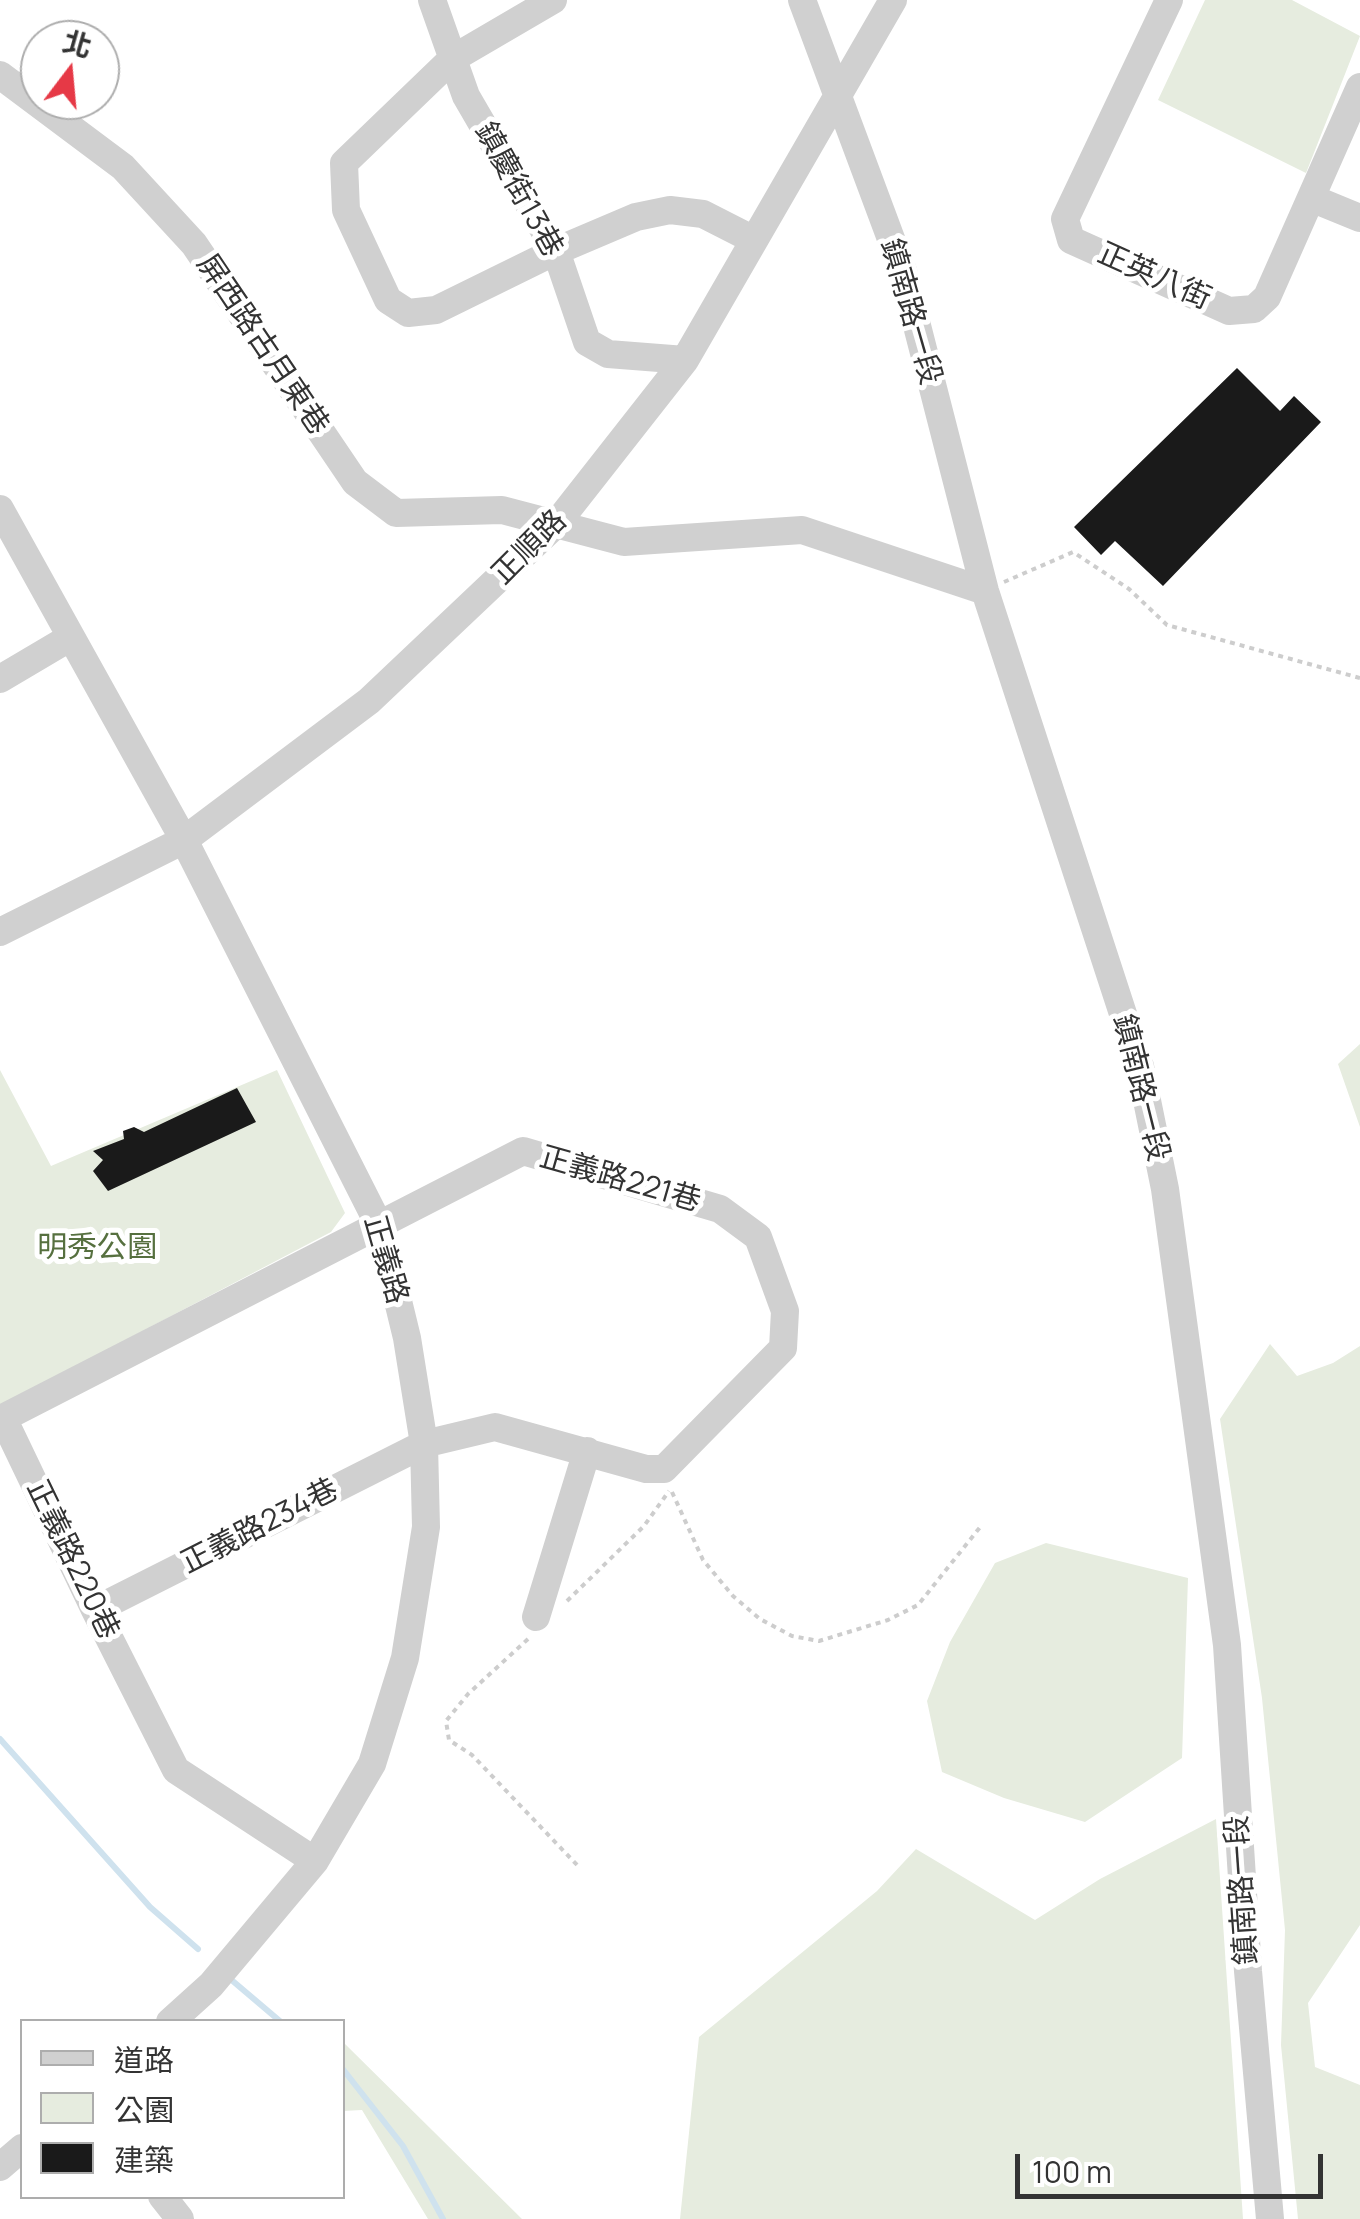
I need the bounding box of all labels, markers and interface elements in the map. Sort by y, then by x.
north arrow [20,20,120,120]
text: 北 [59,21,96,65]
street label: 鎮慶街13巷 [466,116,570,264]
street label: 鎮南路一段 [872,235,948,389]
street label: 正英八街 [1092,236,1216,318]
street label: 屏西路古月東巷 [188,248,336,442]
street label: 正順路 [485,503,575,593]
street label: 鎮南路一段 [1104,1011,1176,1165]
street label: 正義路221巷 [535,1140,705,1220]
street label: 正義路 [355,1212,415,1308]
park label: 明秀公園 [37,1231,157,1267]
street label: 正義路234巷 [175,1472,345,1582]
street label: 正義路220巷 [18,1475,126,1645]
street label: 鎮南路一段 [1220,1814,1266,1966]
legend [20,2019,345,2199]
text: 道路 [114,2039,174,2080]
text: 公園 [114,2089,174,2130]
scale bar [1020,2134,1328,2196]
text: 建築 [114,2139,174,2180]
text: 100 m [1032,2151,1112,2192]

